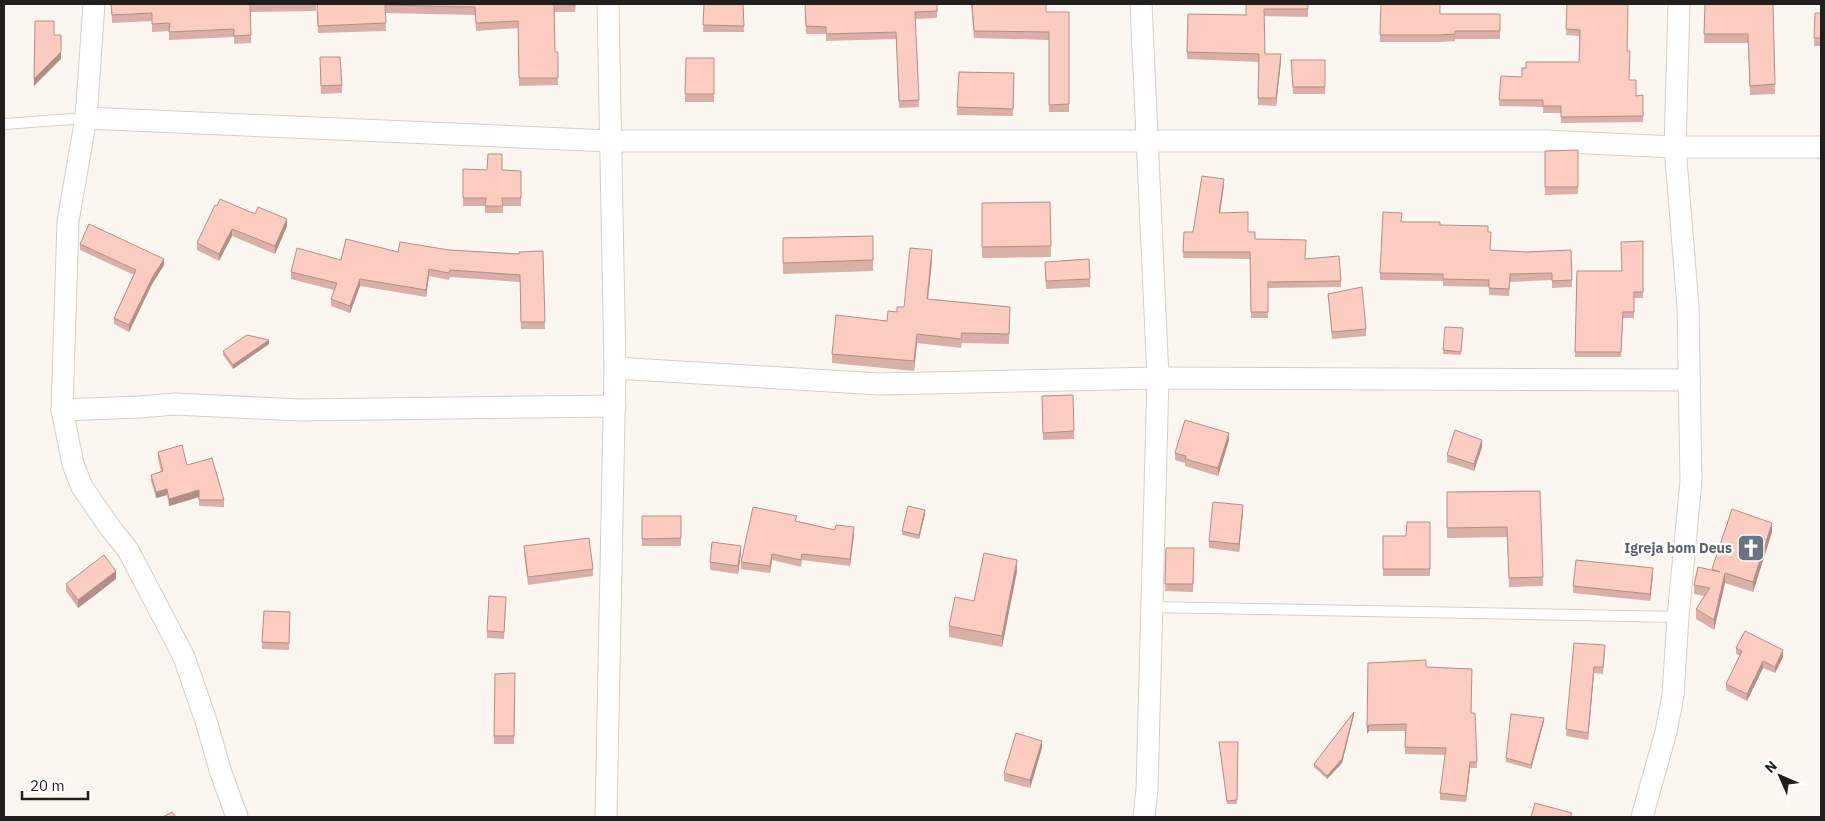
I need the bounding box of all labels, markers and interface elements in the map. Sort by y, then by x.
church icon: Igreja bom Deus [1736,533,1766,563]
place label: Igreja bom Deus [1624,539,1732,557]
north arrow [1755,751,1805,801]
text: N [1761,757,1781,777]
scale bar [22,768,89,800]
text: 20 m [30,776,65,795]

